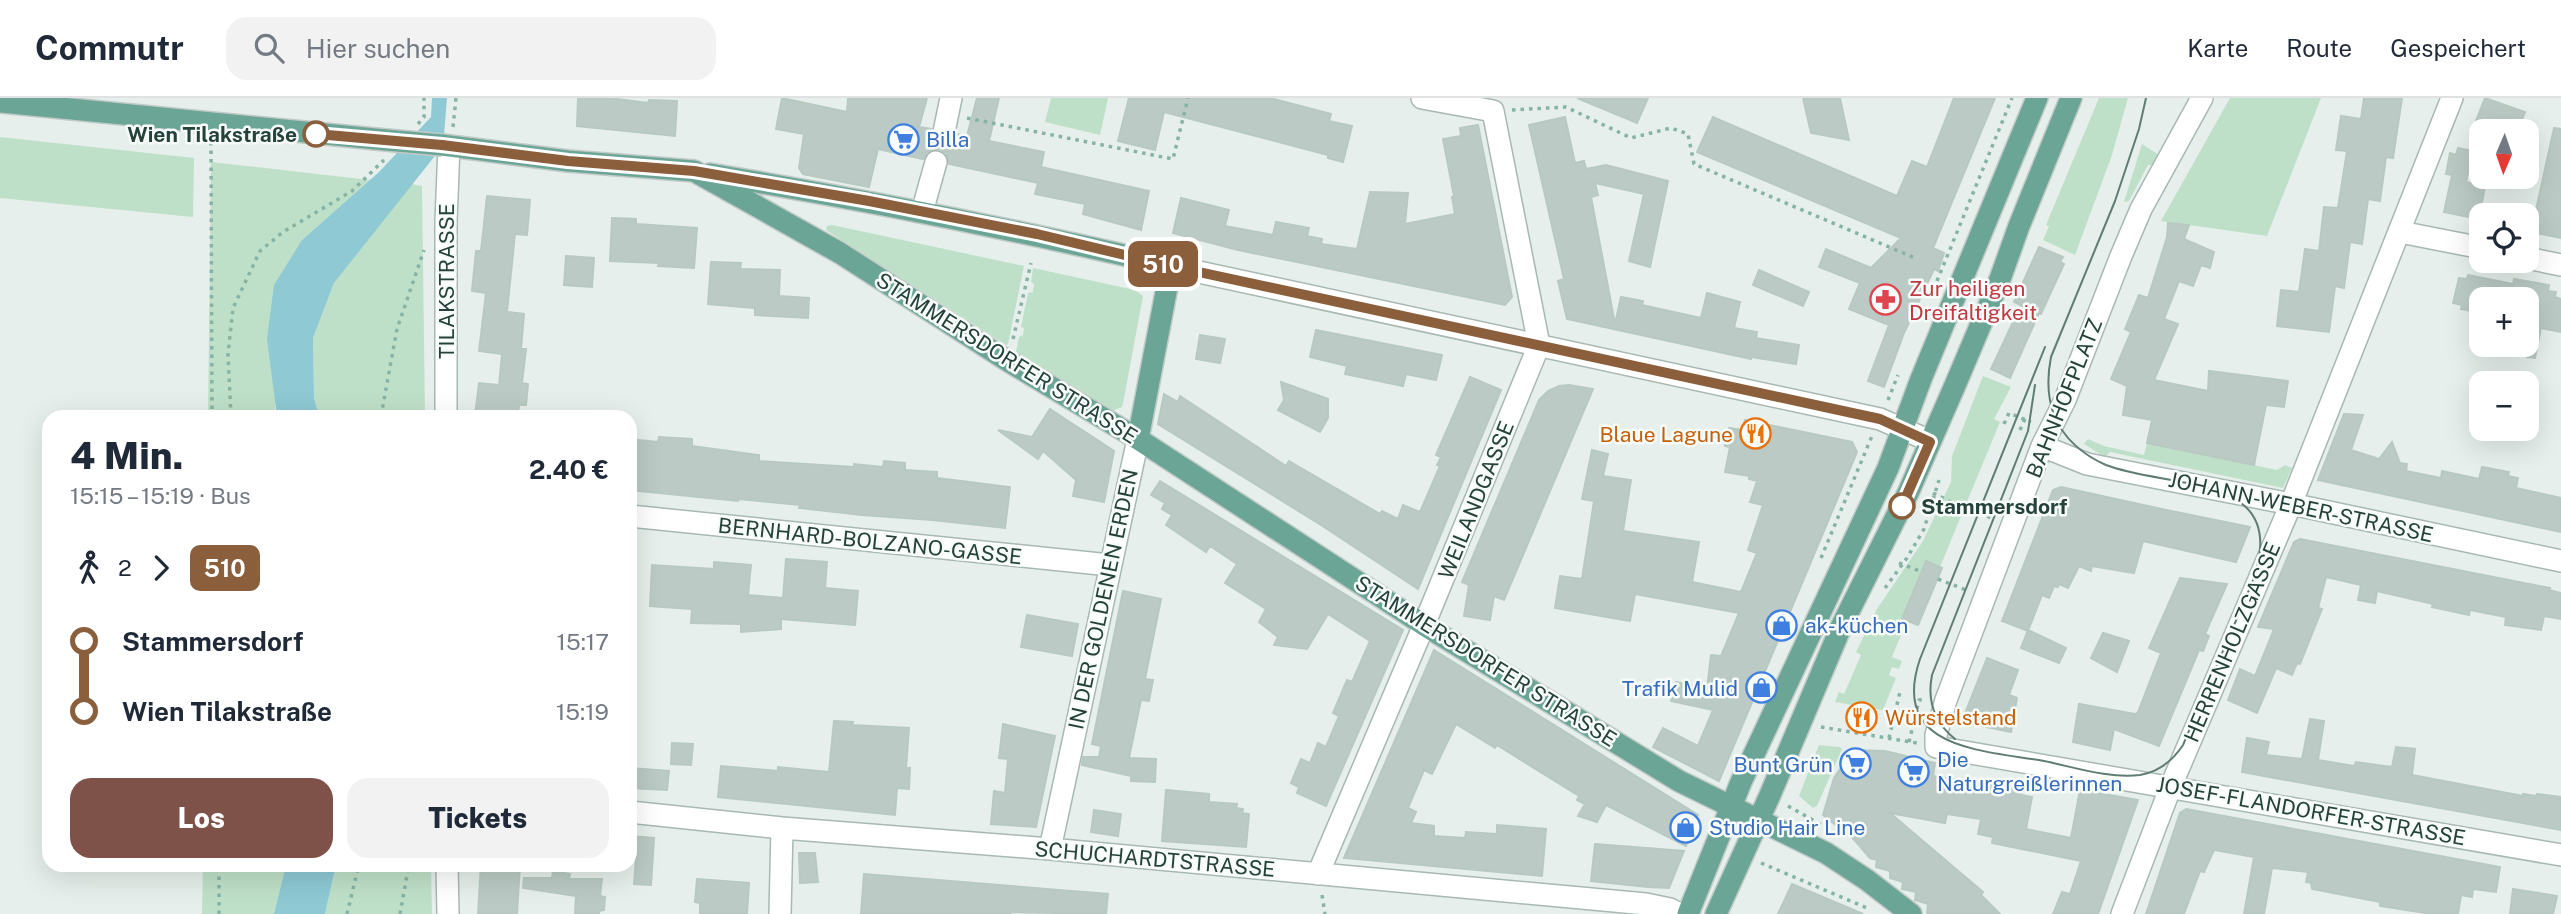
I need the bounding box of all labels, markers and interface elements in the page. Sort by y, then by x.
search box [226,17,716,80]
text: Commutr [35,29,184,67]
icon: search [250,29,288,67]
text: Hier suchen [306,33,450,64]
text: Karte [2187,34,2248,62]
text: Route [2286,34,2352,62]
text: Gespeichert [2390,34,2526,62]
north arrow [2469,119,2539,189]
map controls [2469,119,2539,441]
marker: Wien Tilakstraße [303,121,329,147]
place label: Wien Tilakstraße [127,122,297,147]
supermarket icon: Billa [886,122,920,156]
place label: Billa [926,127,969,152]
street label: TILAKSTRASSE [434,203,459,359]
button: locate [2469,203,2539,273]
line badge: 510 [1123,241,1203,287]
text: 510 [1142,250,1184,278]
street label: STAMMERSDORFER STRASSE [872,267,1142,449]
place label: Zur heiligen Dreifaltigkeit [1909,276,2037,325]
pharmacy icon: Zur heiligen Dreifaltigkeit [1869,283,1903,317]
button: + [2469,287,2539,357]
street label: BAHNHOFPLATZ [2021,315,2107,481]
button: − [2469,371,2539,441]
street label: WEILANDGASSE [1433,417,1519,583]
restaurant icon: Blaue Lagune [1739,417,1773,451]
place label: Blaue Lagune [1599,422,1733,447]
text: 4 Min. [70,433,184,478]
text: 2.40 € [529,454,609,485]
street label: IN DER GOLDENEN ERDEN [1063,467,1143,731]
street label: JOHANN-WEBER-STRASSE [2166,467,2436,547]
text: 15:15 – 15:19 · Bus [70,482,251,509]
marker: Stammersdorf [1889,493,1915,519]
place label: Stammersdorf [1921,494,2067,519]
street label: BERNHARD-BOLZANO-GASSE [717,513,1023,569]
street label: HERRENHOLZGASSE [2178,538,2286,746]
icon: walk [70,549,108,587]
icon: forward [142,549,180,587]
text: 2 [118,554,132,581]
text: 510 [204,554,246,582]
street label: STAMMERSDORFER STRASSE [1351,570,1621,752]
shop icon: ak- küchen [1765,608,1799,642]
place label: ak- küchen [1805,613,1909,638]
text: Stammersdorf [122,626,303,657]
text: 15:17 [557,628,609,655]
shop icon: Trafik Mulid [1744,671,1778,705]
place label: Trafik Mulid [1622,676,1738,701]
text: Wien Tilakstraße [122,696,332,727]
text: 15:19 [556,698,609,725]
restaurant icon: Würstelstand [1845,700,1879,734]
place label: Würstelstand [1885,705,2016,730]
supermarket icon: Bunt Grün [1839,747,1873,781]
place label: Die Naturgreißlerinnen [1937,747,2122,796]
place label: Bunt Grün [1734,752,1833,777]
supermarket icon: Die Naturgreißlerinnen [1897,754,1931,788]
street label: JOSEF-FLANDORFER-STRASSE [2154,771,2468,851]
button: Los [70,778,333,858]
button: Tickets [347,778,609,858]
shop icon: Studio Hair Line [1669,810,1703,844]
place label: Studio Hair Line [1709,815,1865,840]
street label: SCHUCHARDTSTRASSE [1034,836,1276,882]

